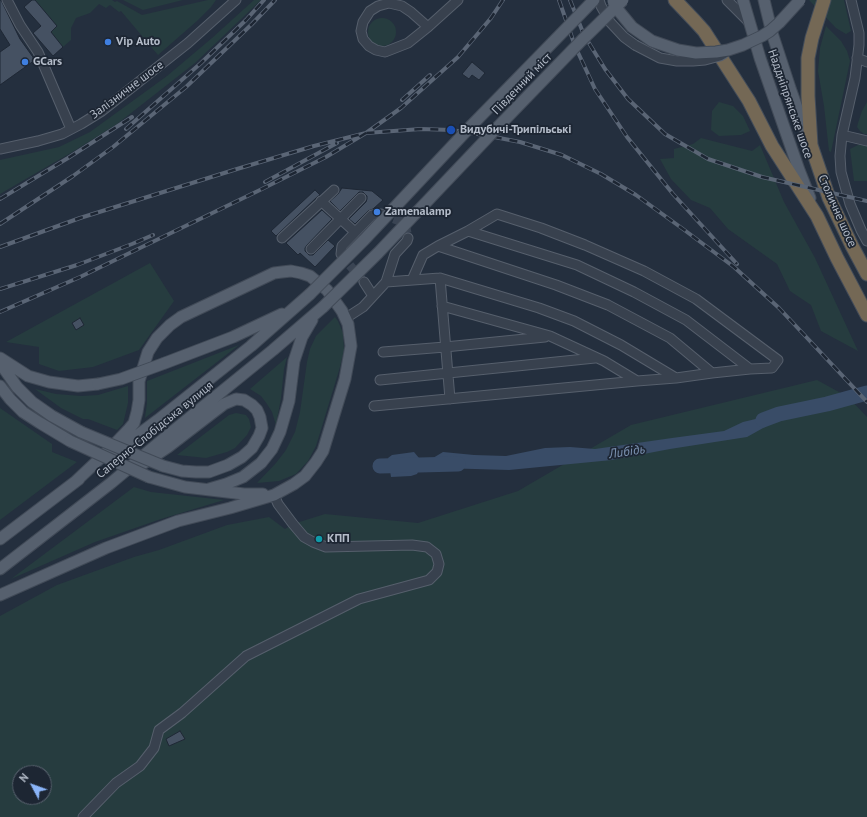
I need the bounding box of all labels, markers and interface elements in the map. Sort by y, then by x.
place label: Vip Auto [116,35,160,49]
marker: Vip Auto [103,37,113,47]
street label: Наддніпрянське шосе [765,48,815,160]
street label: Південний міст [489,50,555,118]
place label: GCars [33,55,62,69]
marker: GCars [20,57,30,67]
street label: Залізничне шосе [87,58,167,122]
place label: Видубичі-Трипільські [460,123,571,137]
marker: Видубичі-Трипільські [445,124,457,136]
street label: Столичне шосе [815,173,859,249]
place label: Zamenalamp [385,205,451,219]
marker: Zamenalamp [372,207,382,217]
street label: Саперно-Слобідська вулиця [94,378,216,482]
water label: Либідь [608,442,646,462]
place label: КПП [327,532,350,546]
marker: КПП [314,534,324,544]
north arrow [12,765,52,805]
text: N [16,770,31,785]

